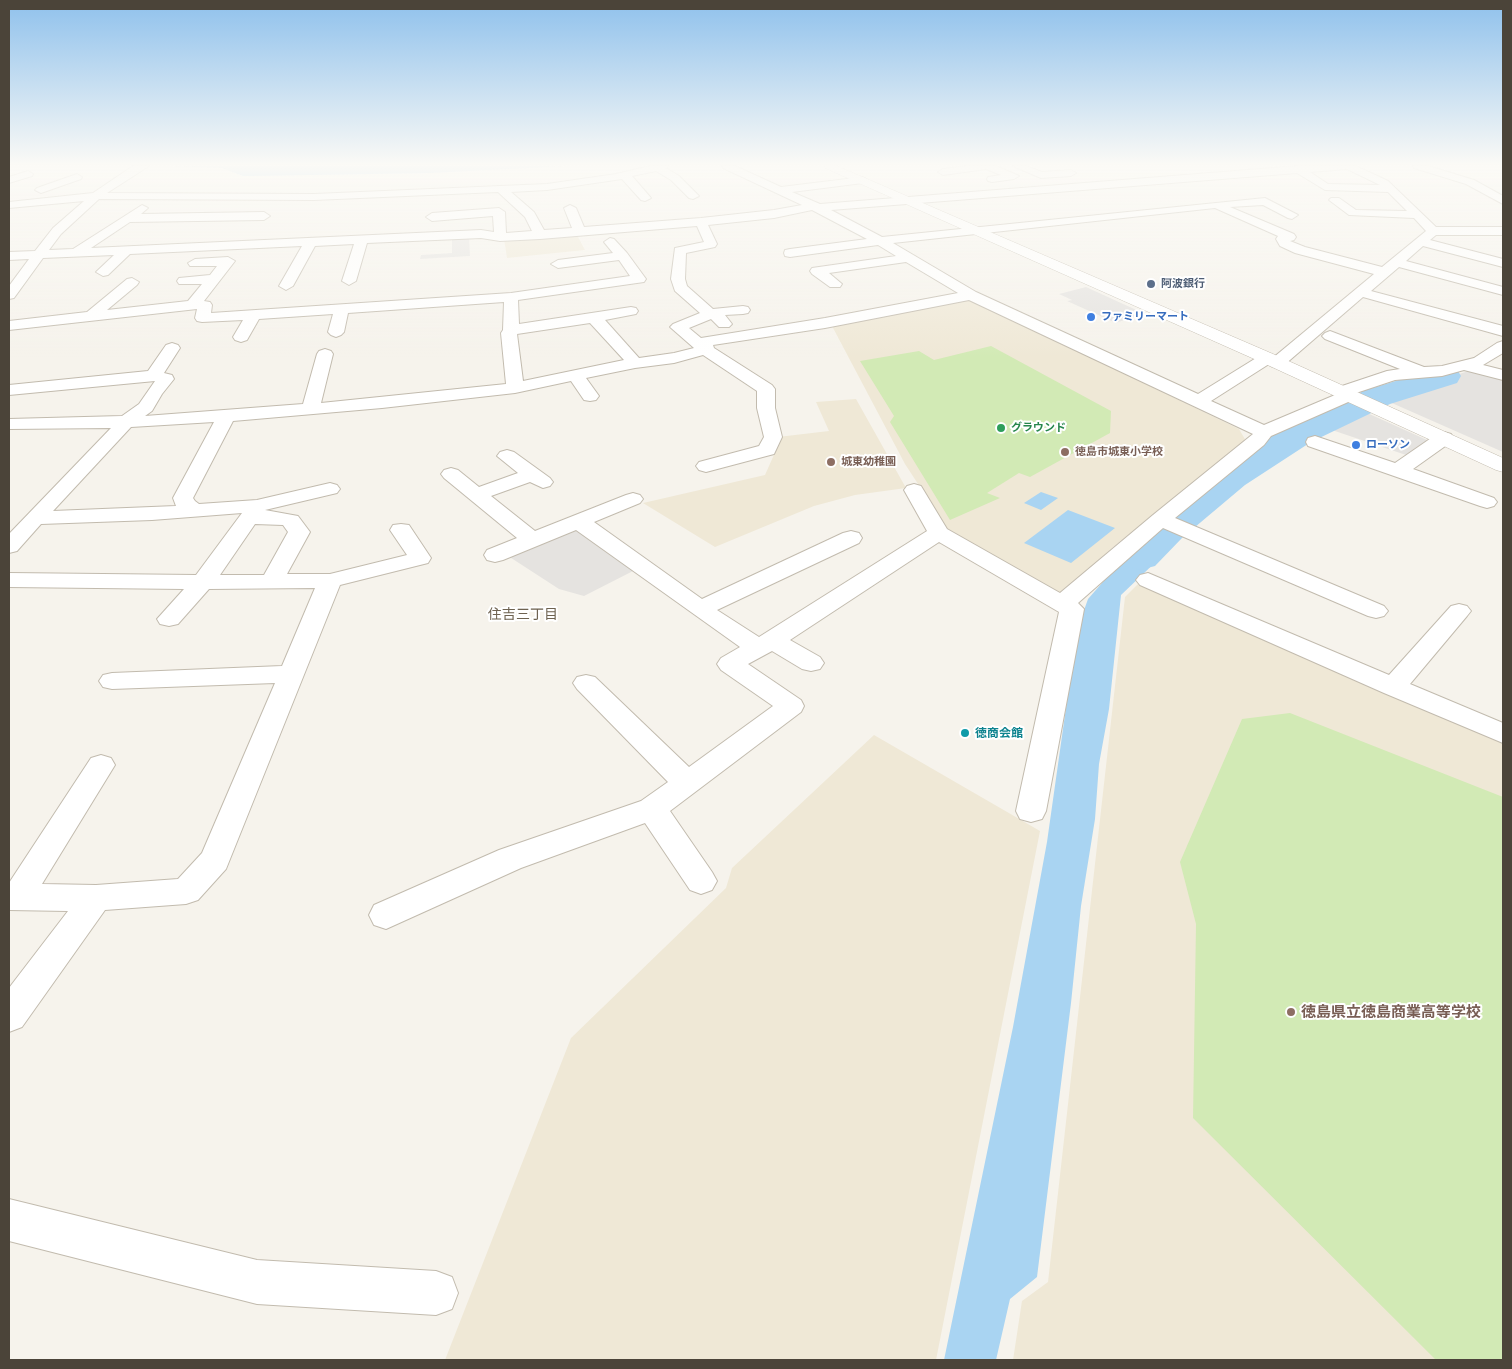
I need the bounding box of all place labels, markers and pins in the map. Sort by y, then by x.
place label: 阿波銀行 [1161,277,1205,291]
marker: 阿波銀行 [1145,278,1157,290]
place label: ファミリーマート [1101,310,1189,324]
marker: ファミリーマート [1085,311,1097,323]
place label: グラウンド [1011,421,1066,435]
marker: グラウンド [995,422,1007,434]
place label: ローソン [1366,438,1410,452]
marker: ローソン [1350,439,1362,451]
place label: 徳島市城東小学校 [1075,445,1163,459]
marker: 徳島市城東小学校 [1059,446,1071,458]
place label: 城東幼稚園 [841,455,896,469]
marker: 城東幼稚園 [825,456,837,468]
place label: 徳商会館 [975,726,1023,740]
marker: 徳商会館 [959,727,971,739]
place label: 徳島県立徳島商業高等学校 [1301,1003,1481,1021]
marker: 徳島県立徳島商業高等学校 [1285,1006,1297,1018]

